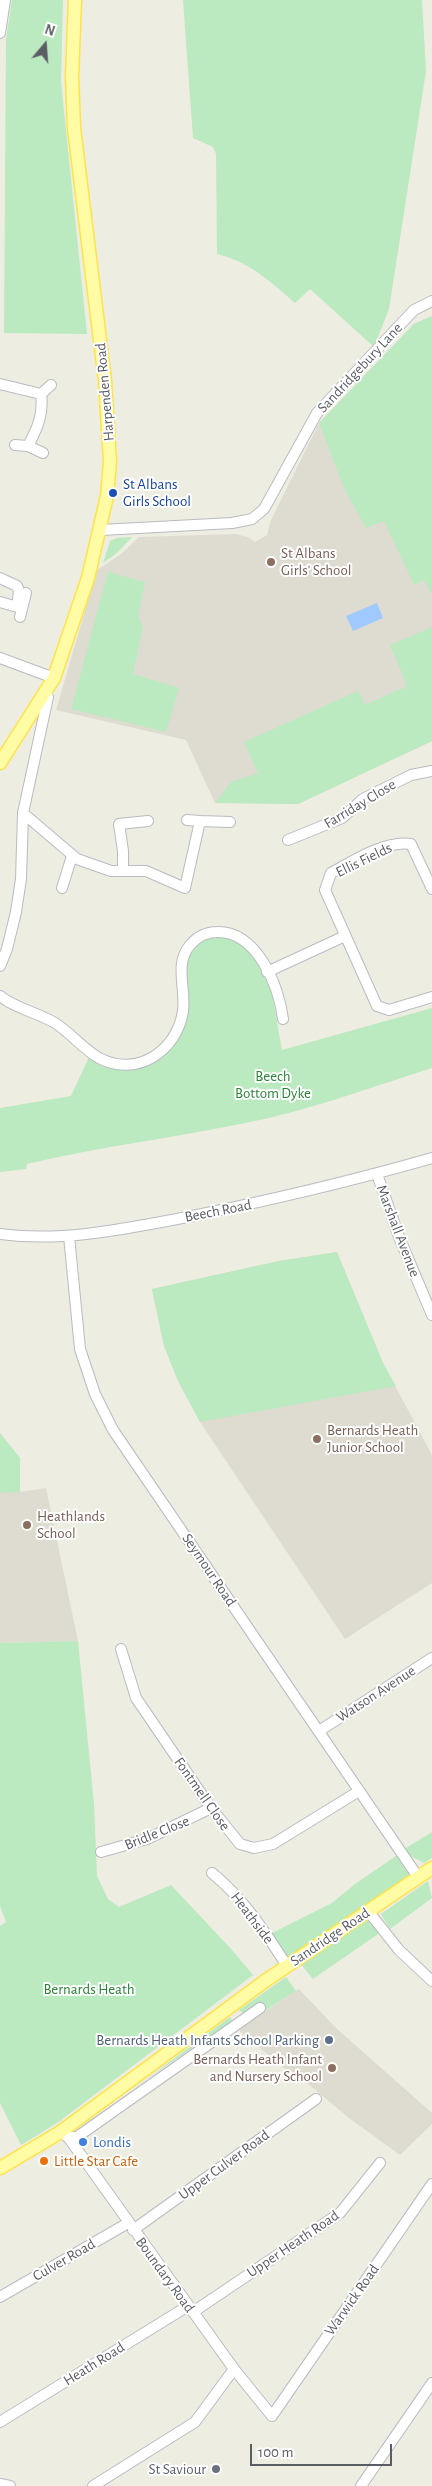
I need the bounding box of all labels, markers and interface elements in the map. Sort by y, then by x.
north arrow [20,20,70,70]
text: N [43,23,56,39]
street label: Sandridgebury Lane [314,319,406,417]
street label: Harpenden Road [92,342,118,442]
place label: St Albans Girls School [123,475,191,510]
marker: St Albans Girls School [107,487,119,499]
place label: St Albans Girls' School [281,544,351,579]
marker: St Albans Girls' School [265,556,277,568]
street label: Farriday Close [321,775,399,833]
street label: Ellis Fields [333,839,395,881]
park label: Beech Bottom Dyke [235,1067,311,1102]
street label: Marshall Avenue [372,1182,424,1280]
street label: Beech Road [183,1196,253,1226]
place label: Bernards Heath Junior School [327,1421,418,1456]
marker: Bernards Heath Junior School [311,1433,323,1445]
place label: Heathlands School [37,1507,105,1542]
marker: Heathlands School [21,1519,33,1531]
street label: Seymour Road [178,1530,240,1610]
street label: Watson Avenue [333,1662,419,1726]
street label: Fontmell Close [170,1754,234,1834]
street label: Bridle Close [122,1812,192,1854]
street label: Heathside [227,1889,277,1947]
street label: Sandridge Road [287,1904,373,1970]
park label: Bernards Heath [43,1980,135,1998]
place label: Bernards Heath Infants School Parking [96,2031,319,2049]
marker: Bernards Heath Infants School Parking [323,2034,335,2046]
place label: Bernards Heath Infant and Nursery School [193,2050,322,2085]
marker: Bernards Heath Infant and Nursery School [326,2062,338,2074]
street label: Upper Culver Road [175,2126,273,2204]
place label: Londis [93,2133,131,2151]
marker: Londis [77,2136,89,2148]
place label: Little Star Cafe [54,2152,138,2170]
marker: Little Star Cafe [38,2155,50,2167]
street label: Upper Heath Road [243,2207,343,2281]
street label: Boundary Road [132,2234,198,2316]
street label: Culver Road [30,2235,98,2285]
street label: Warwick Road [321,2261,383,2339]
street label: Heath Road [60,2338,128,2390]
scale bar [252,2434,394,2466]
text: 100 m [258,2445,293,2460]
place label: St Saviour [148,2460,206,2478]
marker: St Saviour [210,2463,222,2475]

